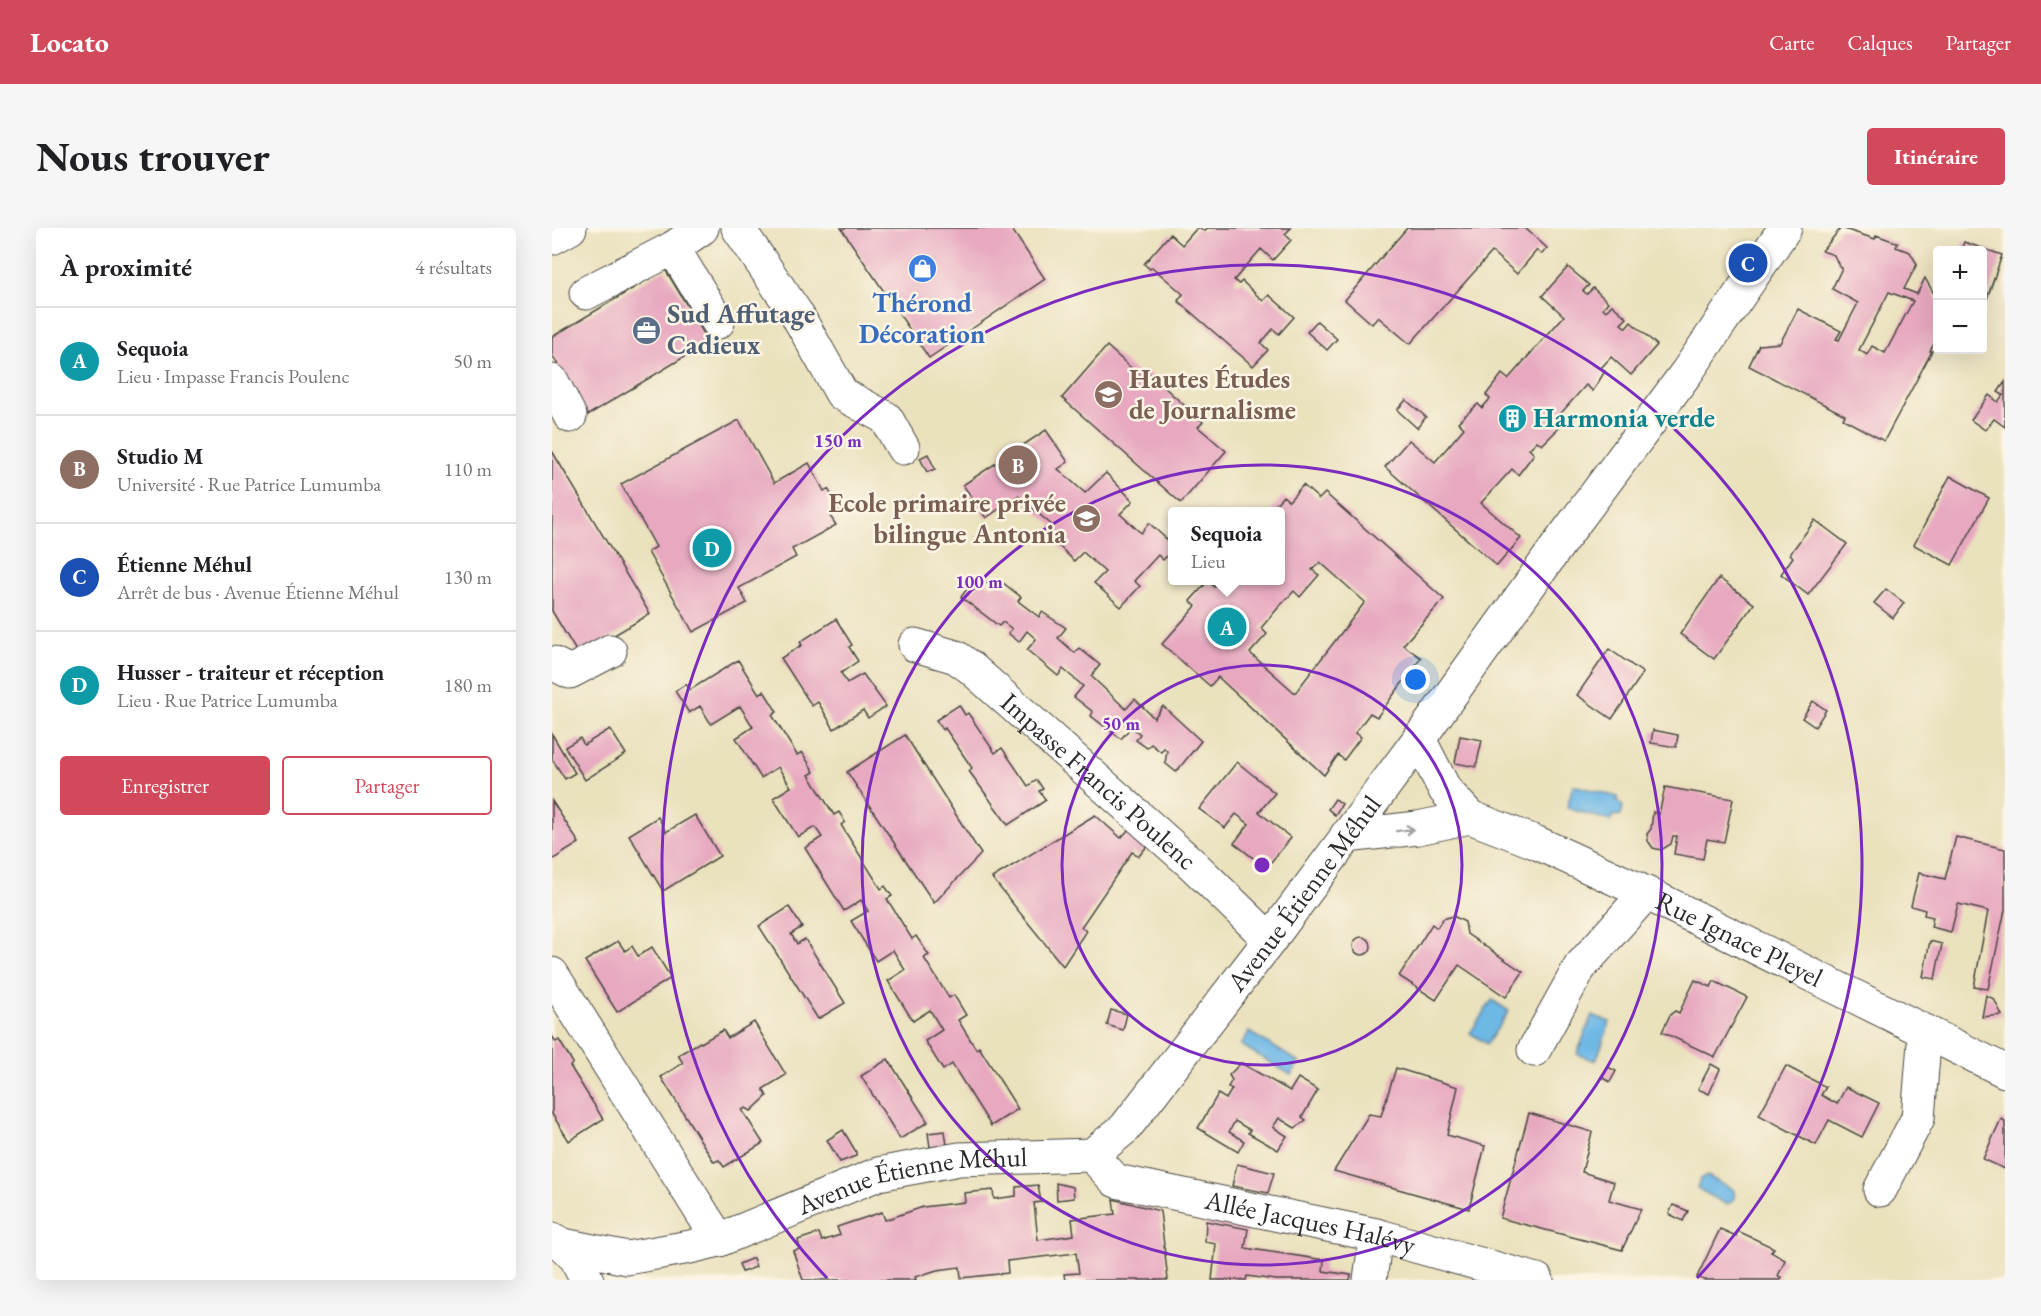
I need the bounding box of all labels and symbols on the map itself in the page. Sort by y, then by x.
pin: C [1728,240,1768,285]
shop icon: Thérond Décoration [906,252,938,284]
place label: Thérond Décoration [859,285,985,351]
place label: Sud Affutage Cadieux [667,296,815,362]
office icon: Sud Affutage Cadieux [630,314,662,346]
place label: Hautes Études de Journalisme [1129,361,1296,427]
school or university icon: Hautes Études de Journalisme [1092,379,1124,411]
place label: Harmonia verde [1533,400,1715,435]
building icon: Harmonia verde [1496,402,1528,434]
text: 150 m [814,429,862,452]
pin: B [998,442,1038,488]
place label: Ecole primaire privée bilingue Antonia [828,485,1066,551]
school or university icon: Ecole primaire privée bilingue Antonia [1071,503,1103,535]
pin: D [692,526,732,570]
text: 100 m [955,570,1003,593]
pin: A [1208,604,1246,650]
your location [1401,665,1430,694]
street label: Impasse Francis Poulenc [994,684,1204,877]
text: 50 m [1102,712,1140,735]
street label: Avenue Étienne Méhul [1218,788,1389,999]
one-way arrow [1394,824,1414,835]
centre of rings [1252,855,1272,875]
street label: Rue Ignace Pleyel [1650,883,1829,995]
street label: Avenue Étienne Méhul [791,1139,1028,1223]
street label: Allée Jacques Halévy [1201,1182,1420,1262]

